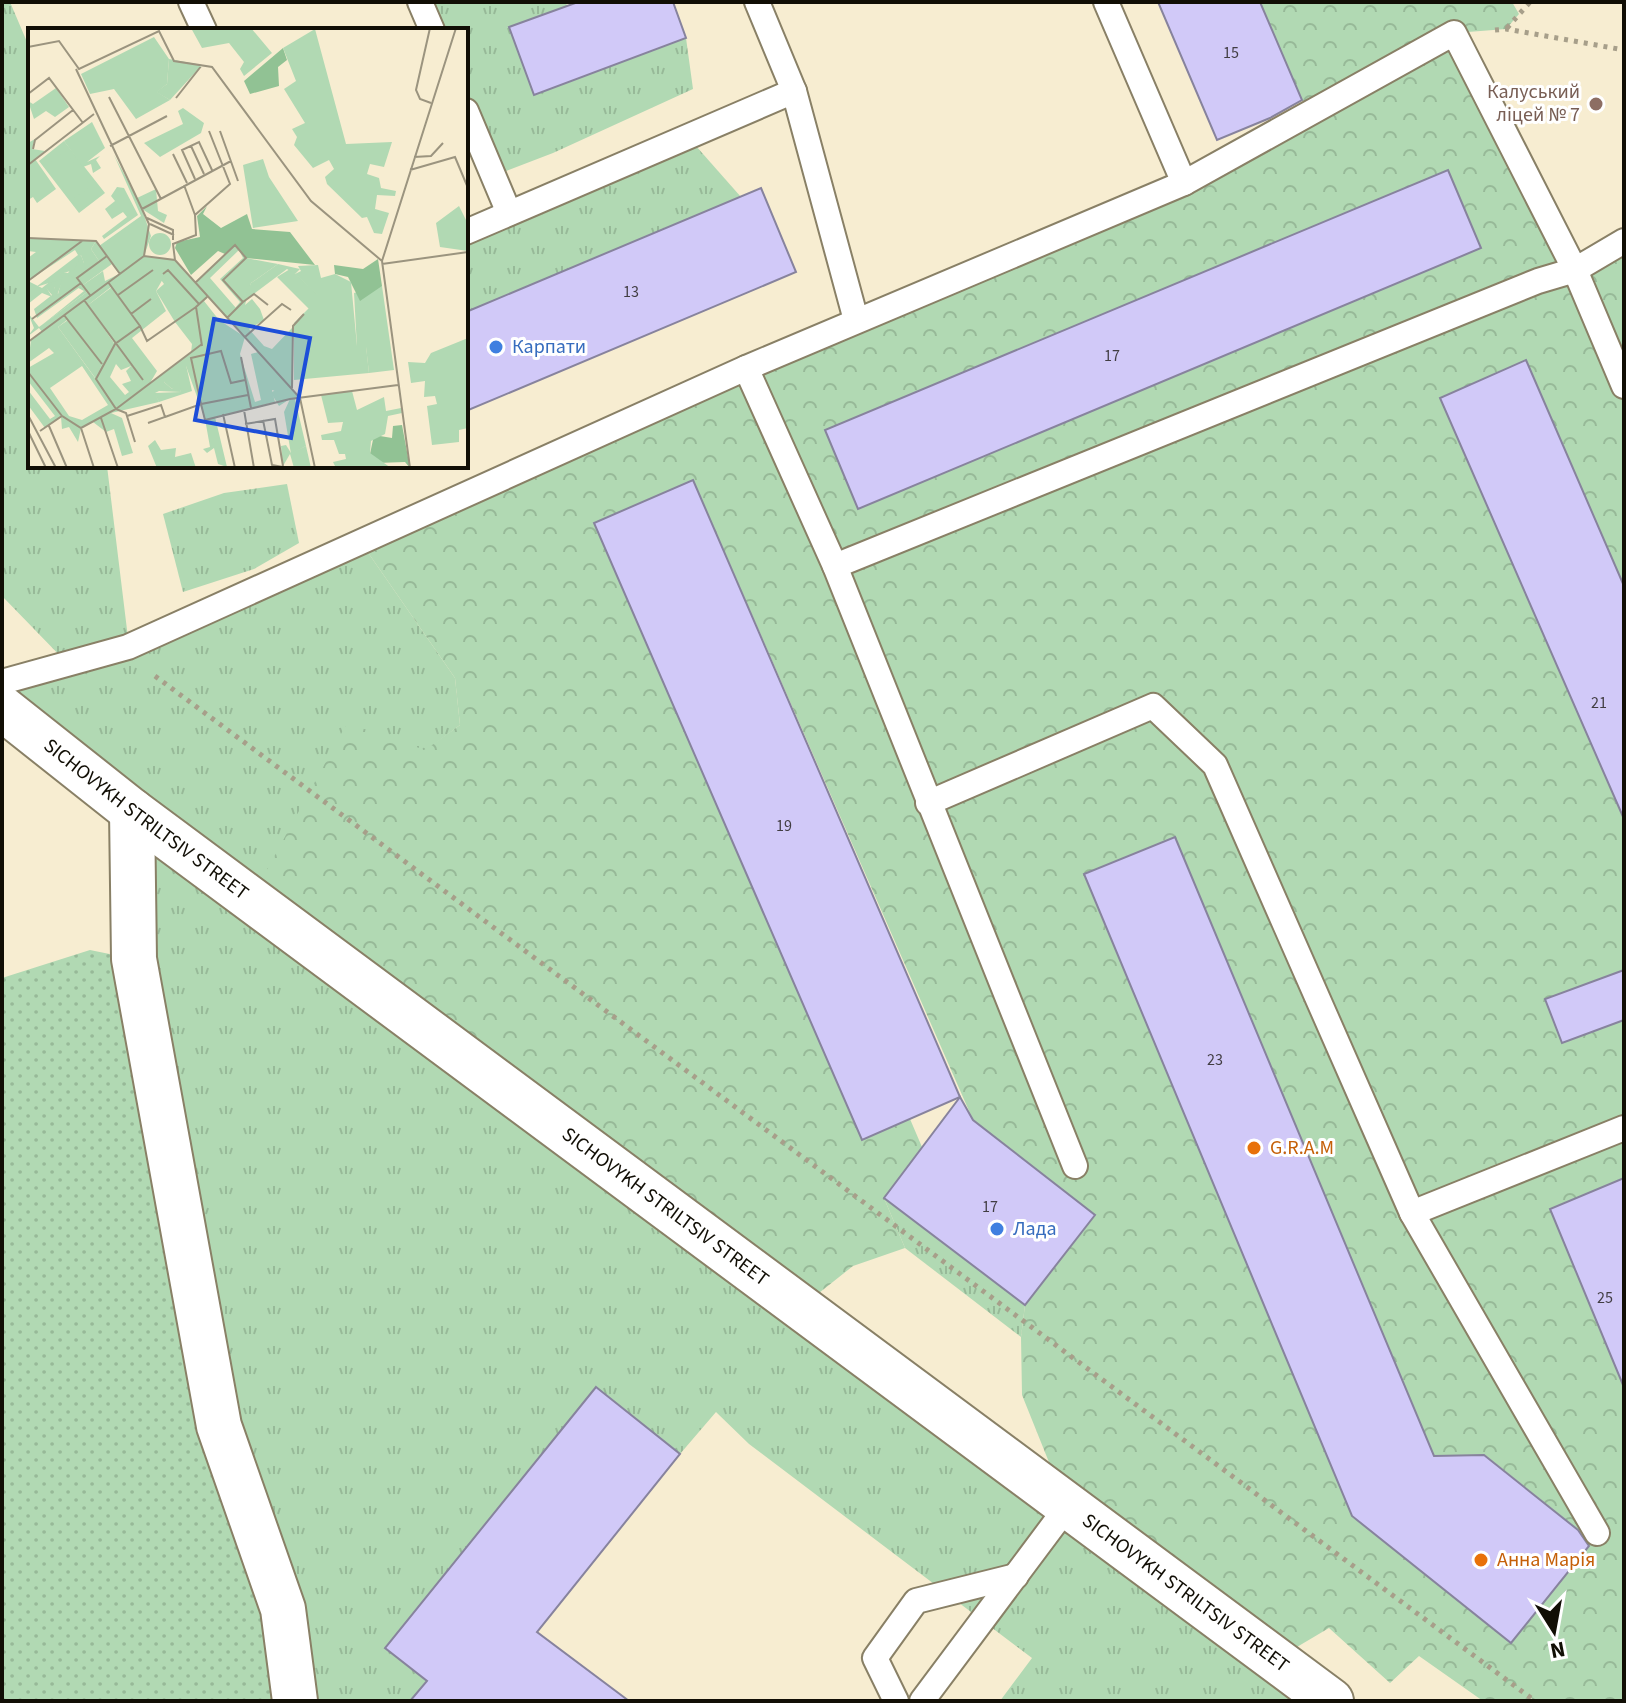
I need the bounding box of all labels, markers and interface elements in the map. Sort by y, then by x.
inset map [28,28,468,468]
house number: 15 [1223,42,1239,64]
place label: Калуський ліцей № 7 [1487,78,1580,129]
marker: Калуський ліцей № 7 [1587,95,1605,113]
house number: 13 [623,281,639,303]
place label: Карпати [512,333,586,361]
marker: Карпати [487,338,505,356]
house number: 17 [1104,345,1120,367]
house number: 21 [1591,692,1607,714]
street label: SICHOVYKH STRILTSIV STREET [37,732,254,907]
house number: 19 [776,815,792,837]
house number: 23 [1207,1049,1223,1071]
street label: SICHOVYKH STRILTSIV STREET [556,1121,775,1293]
place label: G.R.A.M [1270,1134,1334,1162]
marker: G.R.A.M [1245,1139,1263,1157]
house number: 17 [982,1196,998,1218]
place label: Лада [1013,1215,1057,1243]
marker: Лада [988,1220,1006,1238]
house number: 25 [1597,1287,1613,1309]
street label: SICHOVYKH STRILTSIV STREET [1076,1507,1295,1679]
place label: Анна Марія [1497,1546,1595,1574]
marker: Анна Марія [1472,1551,1490,1569]
north arrow [1514,1591,1594,1671]
text: N [1547,1633,1568,1667]

